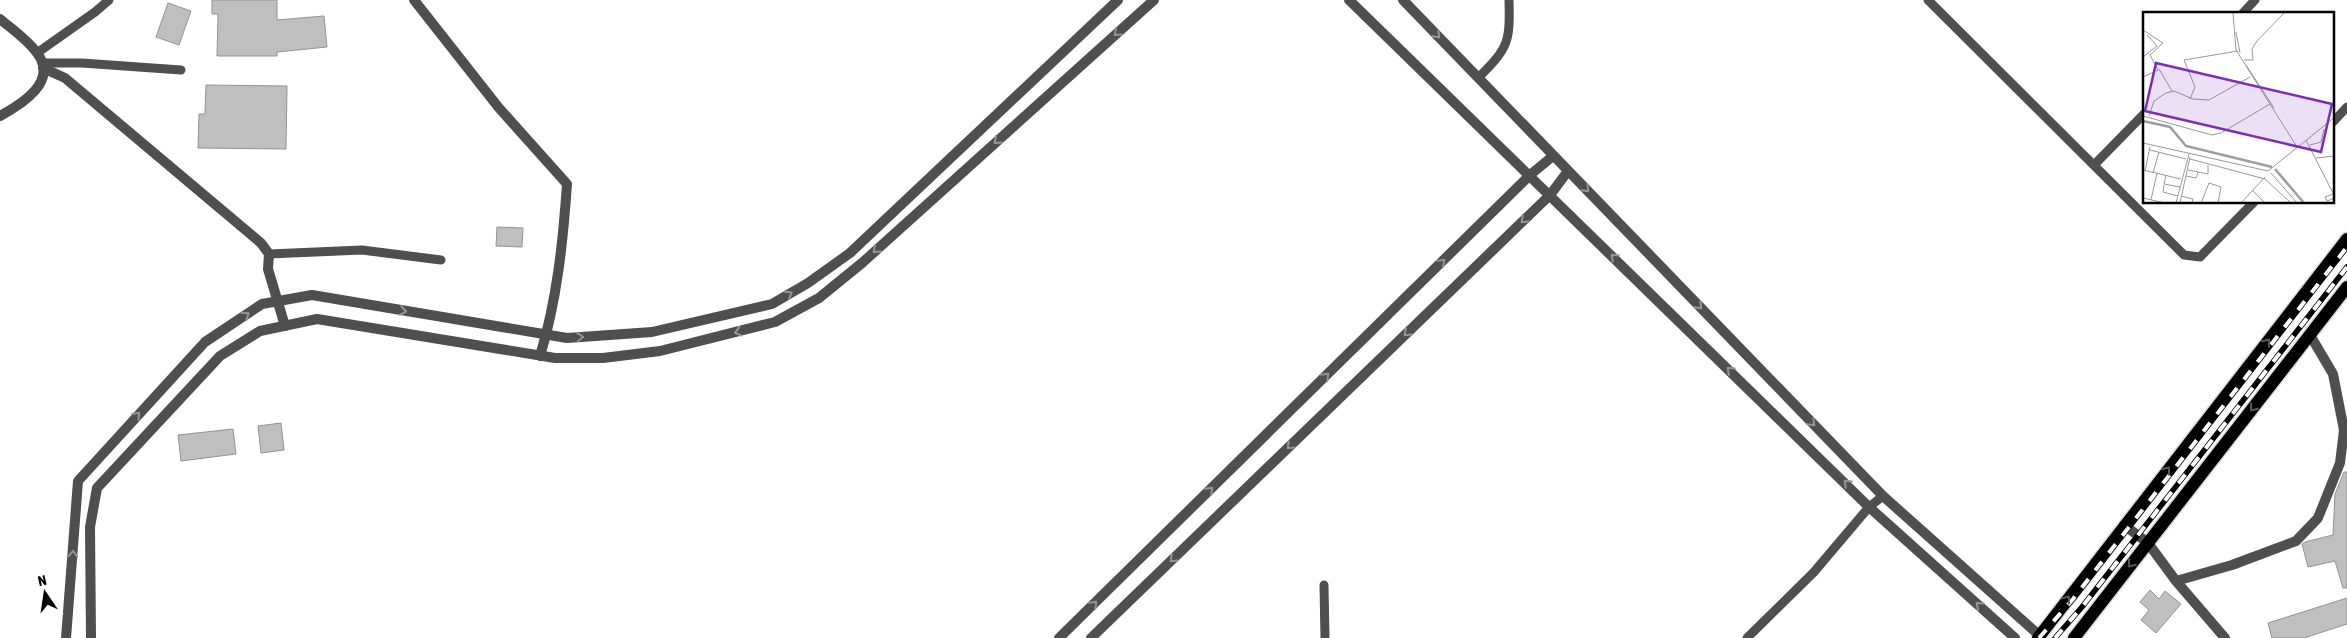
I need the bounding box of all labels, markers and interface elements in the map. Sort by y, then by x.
inset map [2143,12,2334,204]
one-way arrow [1114,27,1123,36]
one-way arrow [1431,29,1440,38]
one-way arrow [993,135,1002,144]
one-way arrow [1580,184,1589,193]
one-way arrow [1520,214,1529,223]
one-way arrow [872,244,881,253]
one-way arrow [1611,254,1620,263]
one-way arrow [1436,259,1445,268]
one-way arrow [784,291,793,301]
one-way arrow [1693,301,1702,310]
one-way arrow [398,305,407,315]
one-way arrow [240,312,249,321]
one-way arrow [734,326,743,337]
one-way arrow [1403,327,1412,336]
one-way arrow [577,332,585,343]
one-way arrow [2261,339,2269,348]
one-way arrow [1727,367,1736,376]
one-way arrow [1320,373,1329,382]
one-way arrow [2250,402,2258,411]
one-way arrow [132,411,141,420]
one-way arrow [1806,417,1815,426]
one-way arrow [1287,440,1296,449]
one-way arrow [2161,467,2170,476]
one-way arrow [1844,480,1853,489]
one-way arrow [1204,487,1213,496]
one-way arrow [67,550,78,558]
one-way arrow [1170,553,1179,562]
one-way arrow [2129,558,2137,567]
north arrow [20,568,70,618]
text: N [36,572,48,589]
one-way arrow [2062,596,2070,605]
one-way arrow [1088,601,1097,610]
one-way arrow [1976,602,1985,611]

